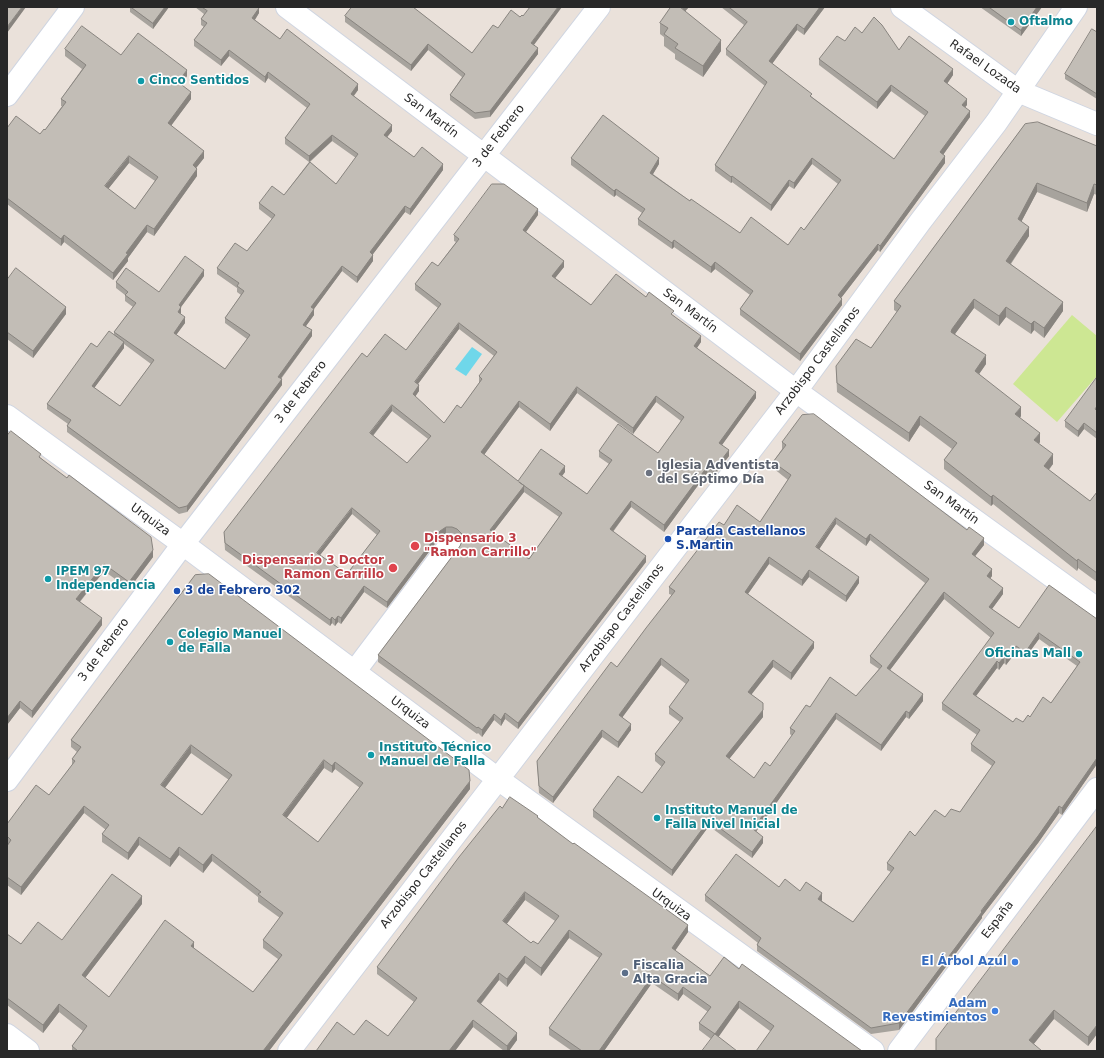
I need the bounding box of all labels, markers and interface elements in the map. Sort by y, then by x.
place label: Oftalmo [1019,15,1073,29]
marker: Oftalmo [1006,17,1016,27]
street label: Rafael Lozada [946,37,1024,97]
place label: Cinco Sentidos [149,74,249,88]
marker: Cinco Sentidos [136,76,146,86]
street label: San Martín [401,91,461,141]
street label: 3 de Febrero [470,102,528,170]
street label: San Martín [660,286,720,336]
street label: Arzobispo Castellanos [773,304,863,418]
street label: 3 de Febrero [272,358,330,426]
place label: Iglesia Adventista del Séptimo Día [657,459,779,487]
marker: Iglesia Adventista del Séptimo Día [644,468,654,478]
street label: San Martín [921,478,981,528]
street label: Urquiza [127,501,173,539]
place label: Parada Castellanos S.Martin [676,525,806,553]
place label: Dispensario 3 "Ramon Carrillo" [424,532,537,560]
marker: Parada Castellanos S.Martin [663,534,673,544]
marker: Dispensario 3 "Ramon Carrillo" [409,540,421,552]
place label: Dispensario 3 Doctor Ramon Carrillo [242,554,384,582]
street label: Arzobispo Castellanos [577,561,667,675]
marker: Dispensario 3 Doctor Ramon Carrillo [387,562,399,574]
place label: IPEM 97 Independencia [56,565,156,593]
marker: IPEM 97 Independencia [43,574,53,584]
place label: 3 de Febrero 302 [185,584,300,598]
marker: 3 de Febrero 302 [172,586,182,596]
street label: 3 de Febrero [76,615,132,685]
place label: Colegio Manuel de Falla [178,628,282,656]
marker: Colegio Manuel de Falla [165,637,175,647]
place label: Oficinas Mall [984,647,1071,661]
marker: Oficinas Mall [1074,649,1084,659]
street label: Urquiza [387,693,433,733]
place label: Instituto Técnico Manuel de Falla [379,741,491,769]
marker: Instituto Técnico Manuel de Falla [366,750,376,760]
place label: Instituto Manuel de Falla Nivel Inicial [665,804,798,832]
marker: Instituto Manuel de Falla Nivel Inicial [652,813,662,823]
street label: Arzobispo Castellanos [378,819,470,931]
street label: Urquiza [648,886,694,924]
street label: España [979,898,1017,942]
place label: El Árbol Azul [921,955,1007,969]
marker: El Árbol Azul [1010,957,1020,967]
place label: Fiscalia Alta Gracia [633,959,708,987]
marker: Fiscalia Alta Gracia [620,968,630,978]
place label: Adam Revestimientos [882,997,987,1025]
marker: Adam Revestimientos [990,1006,1000,1016]

